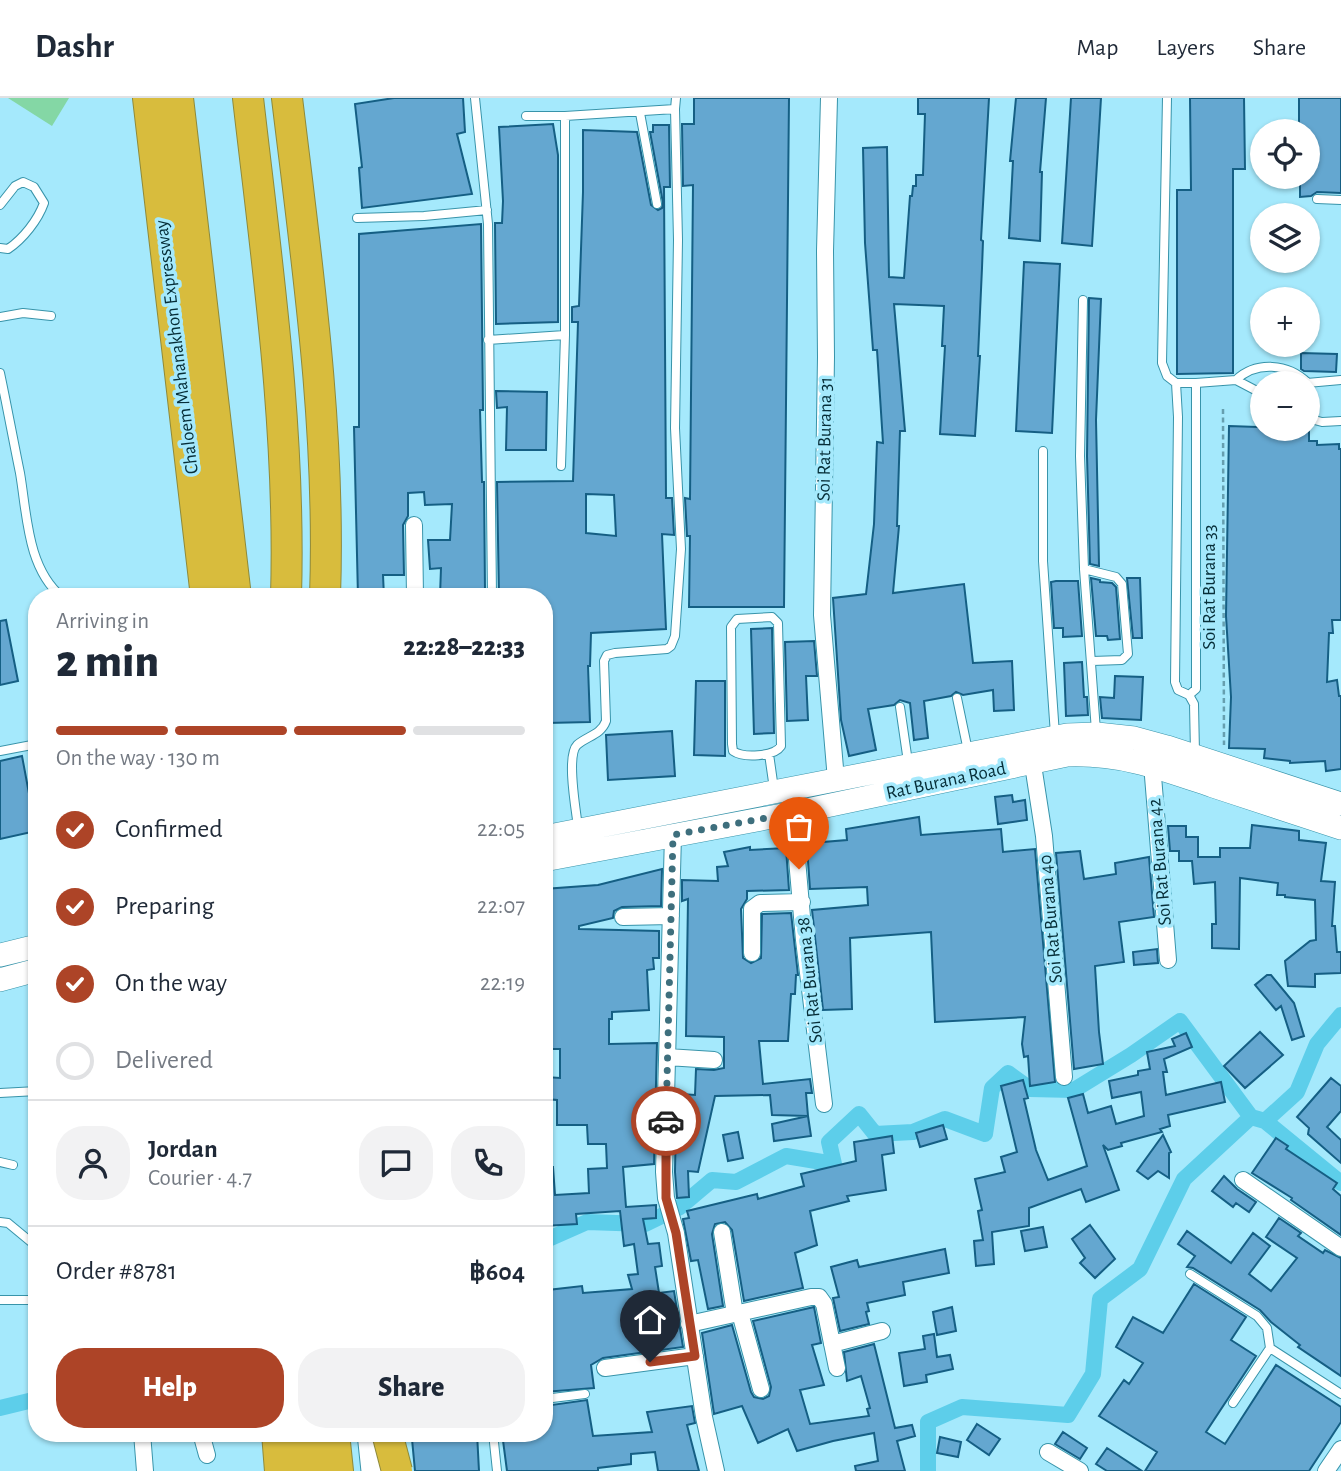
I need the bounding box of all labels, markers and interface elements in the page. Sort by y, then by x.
text: Dashr [35,31,114,64]
text: Map [1076,36,1118,60]
text: Layers [1156,36,1215,60]
text: Share [1253,36,1306,60]
map controls [1250,119,1320,441]
button: locate [1250,119,1320,189]
button: layers [1250,203,1320,273]
street label: Chaloem Mahanakhon Expressway [152,219,202,475]
button: + [1250,287,1320,357]
button: − [1250,371,1320,441]
street label: Soi Rat Burana 31 [814,377,836,501]
street label: Soi Rat Burana 33 [1200,524,1219,650]
text: Arriving in [56,610,149,633]
text: 22:28–22:33 [403,634,525,660]
text: 2 min [56,639,159,685]
text: On the way · 130 m [56,747,220,770]
street label: Rat Burana Road [884,759,1008,803]
pin [769,797,829,869]
street label: Soi Rat Burana 42 [1145,797,1175,926]
icon: bag [780,808,818,846]
icon: check [56,811,94,849]
text: Confirmed [115,816,223,842]
text: 22:05 [477,818,525,841]
street label: Soi Rat Burana 40 [1036,854,1066,984]
icon: check [56,888,94,926]
text: Preparing [115,893,214,919]
text: 22:07 [477,895,525,918]
street label: Soi Rat Burana 38 [794,916,826,1044]
icon: check [56,965,94,1003]
text: On the way [115,970,227,996]
text: 22:19 [480,972,525,995]
text: Delivered [115,1047,213,1073]
courier [631,1086,701,1156]
icon: car [647,1102,685,1140]
button: person [56,1126,130,1200]
button: chat [359,1126,433,1200]
button: phone [451,1126,525,1200]
text: Jordan [148,1136,218,1162]
text: Courier · 4.7 [148,1167,252,1190]
text: Order #8781 [56,1258,177,1284]
text: ฿604 [469,1259,525,1285]
pin [620,1290,680,1362]
icon: home [631,1301,669,1339]
button: Help [56,1348,284,1428]
button: Share [298,1348,525,1428]

